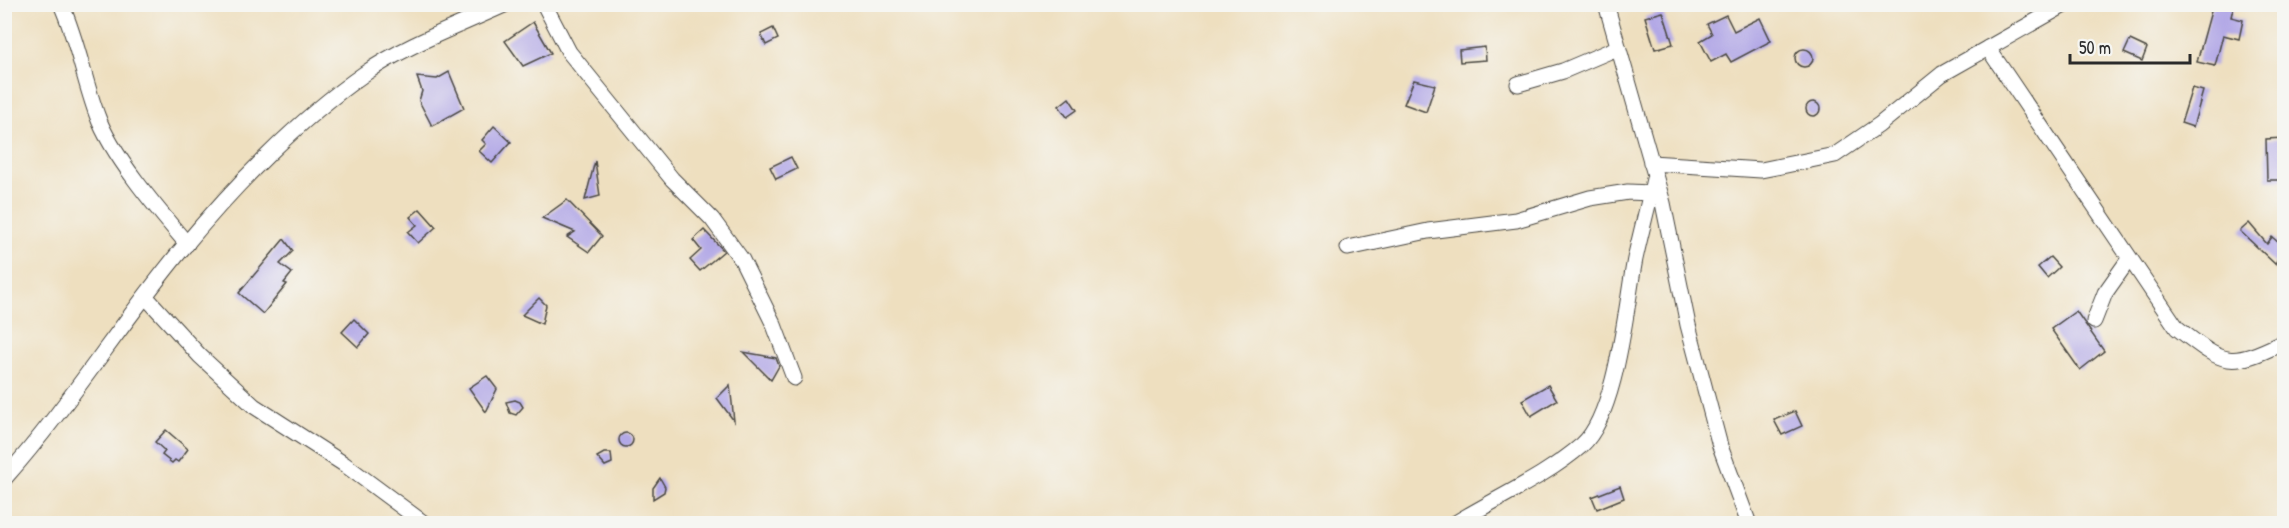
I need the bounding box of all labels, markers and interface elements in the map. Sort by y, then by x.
scale bar [2070,27,2190,65]
text: 50 m [2079,35,2111,60]

